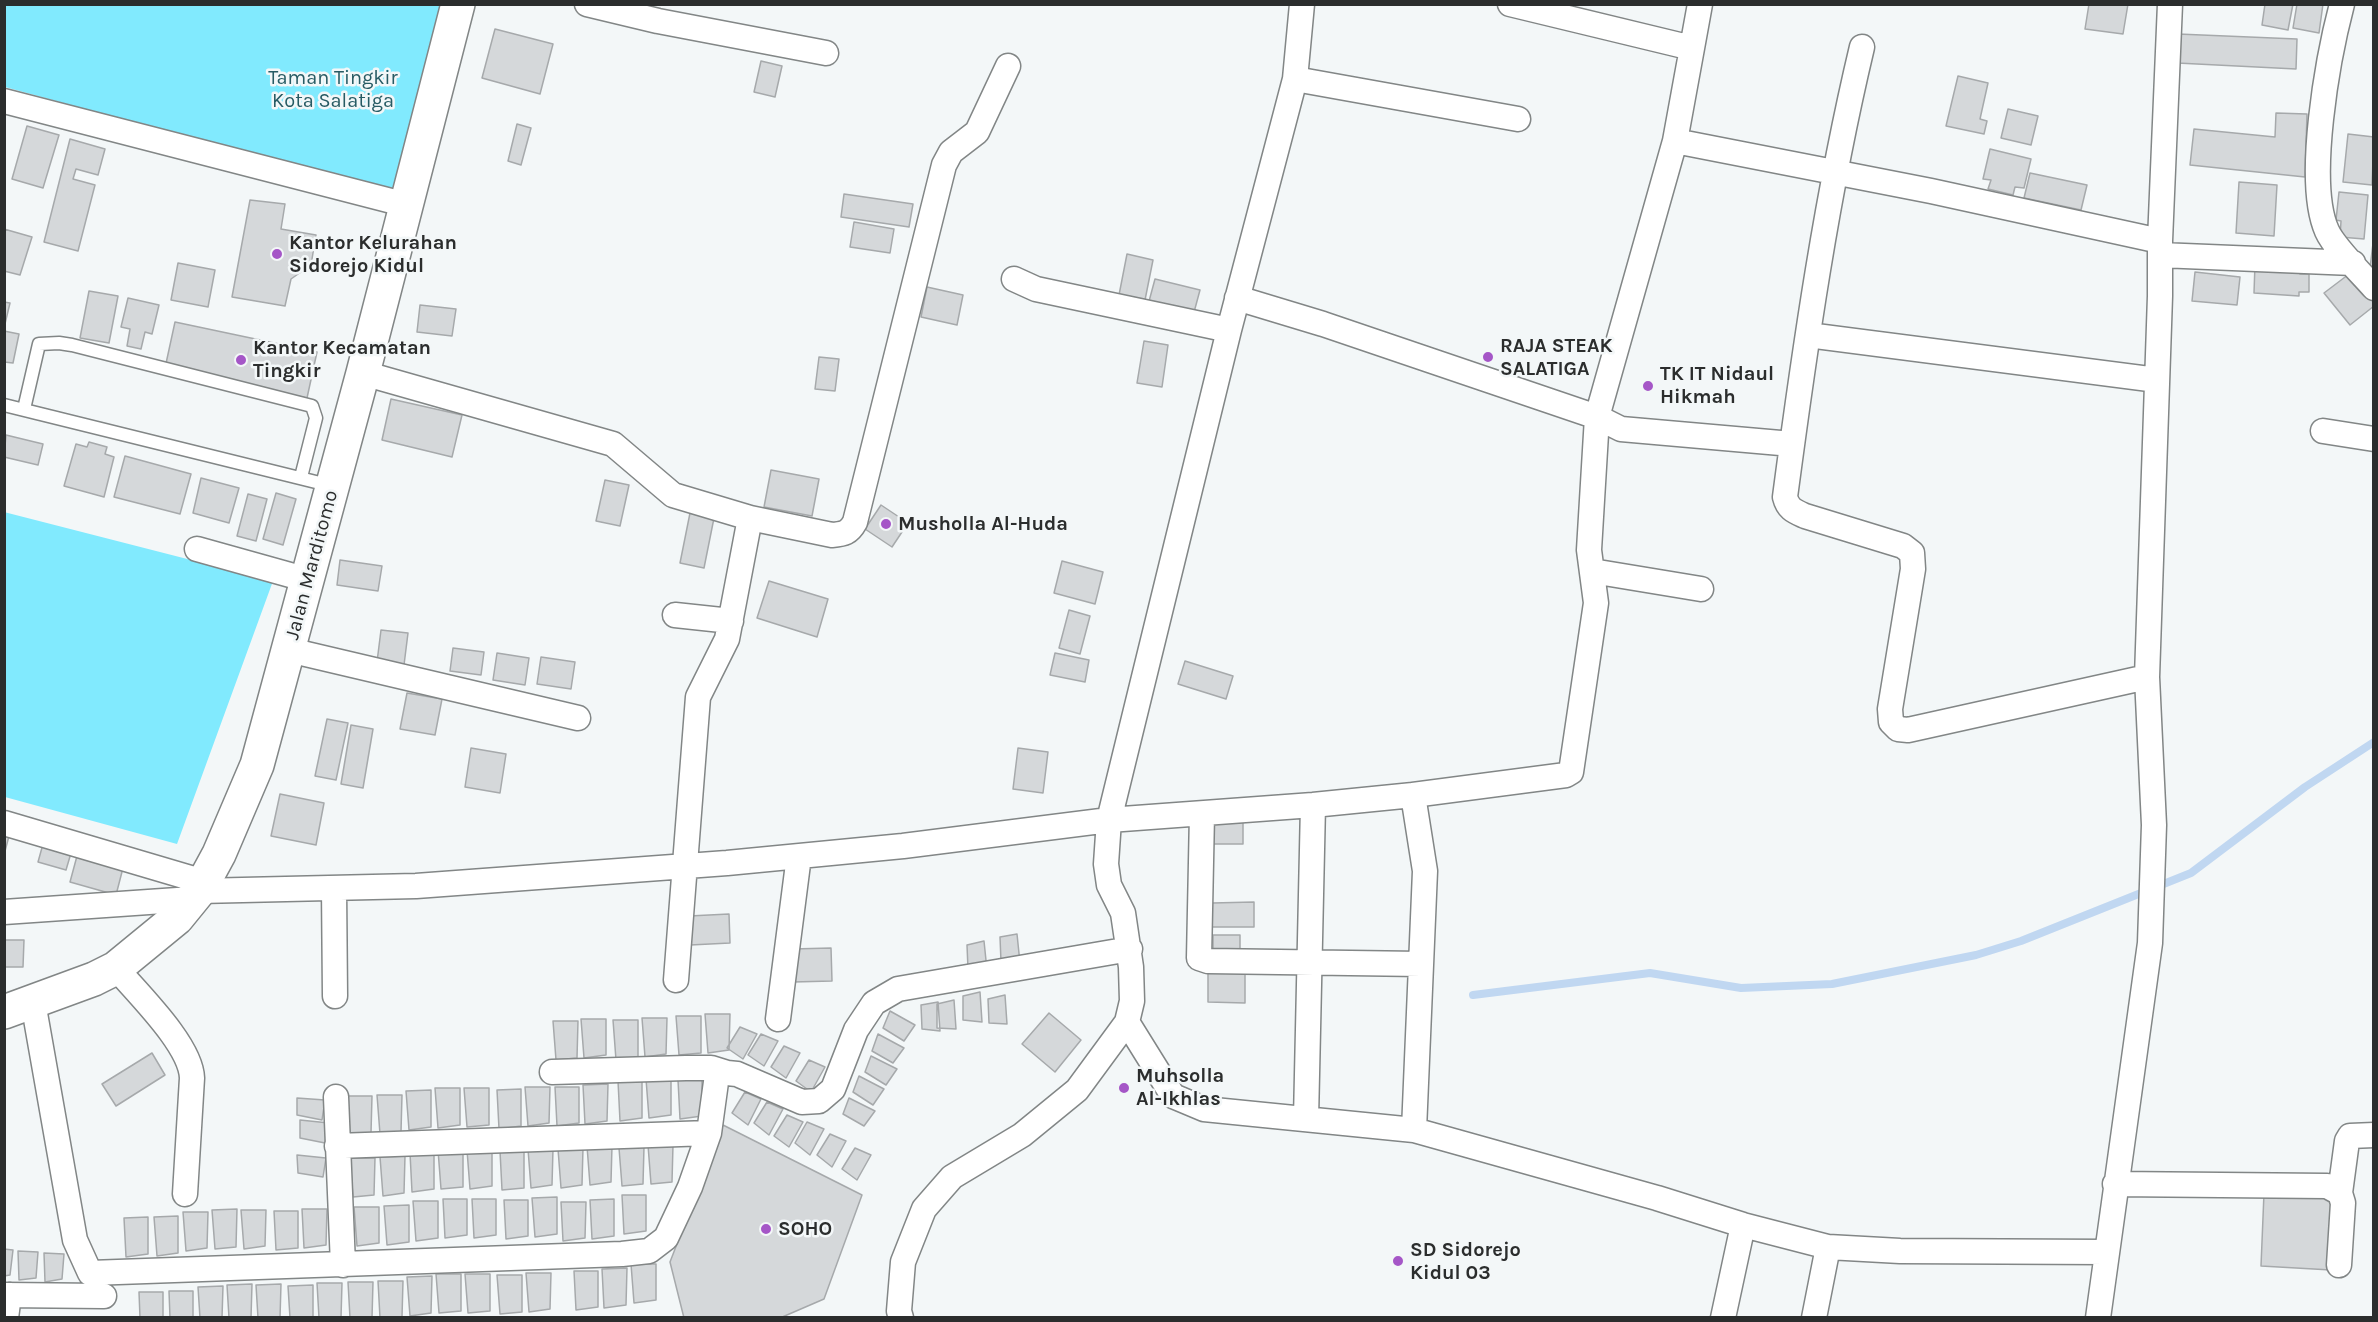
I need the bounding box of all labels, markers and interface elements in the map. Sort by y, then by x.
park label: Taman Tingkir Kota Salatiga [268,66,398,113]
place label: Kantor Kelurahan Sidorejo Kidul [289,231,457,278]
marker: Kantor Kelurahan Sidorejo Kidul [270,247,284,261]
place label: RAJA STEAK SALATIGA [1500,334,1613,381]
place label: Kantor Kecamatan Tingkir [253,336,431,383]
marker: RAJA STEAK SALATIGA [1481,350,1495,364]
marker: Kantor Kecamatan Tingkir [234,353,248,367]
place label: TK IT Nidaul Hikmah [1660,362,1774,409]
marker: TK IT Nidaul Hikmah [1641,379,1655,393]
street label: Jalan Marditomo [281,488,343,642]
place label: Musholla Al-Huda [898,512,1068,536]
marker: Musholla Al-Huda [879,517,893,531]
place label: Muhsolla Al-Ikhlas [1136,1064,1224,1111]
marker: Muhsolla Al-Ikhlas [1117,1081,1131,1095]
place label: SOHO [778,1217,832,1241]
marker: SOHO [759,1222,773,1236]
place label: SD Sidorejo Kidul 03 [1410,1238,1521,1285]
marker: SD Sidorejo Kidul 03 [1391,1254,1405,1268]

